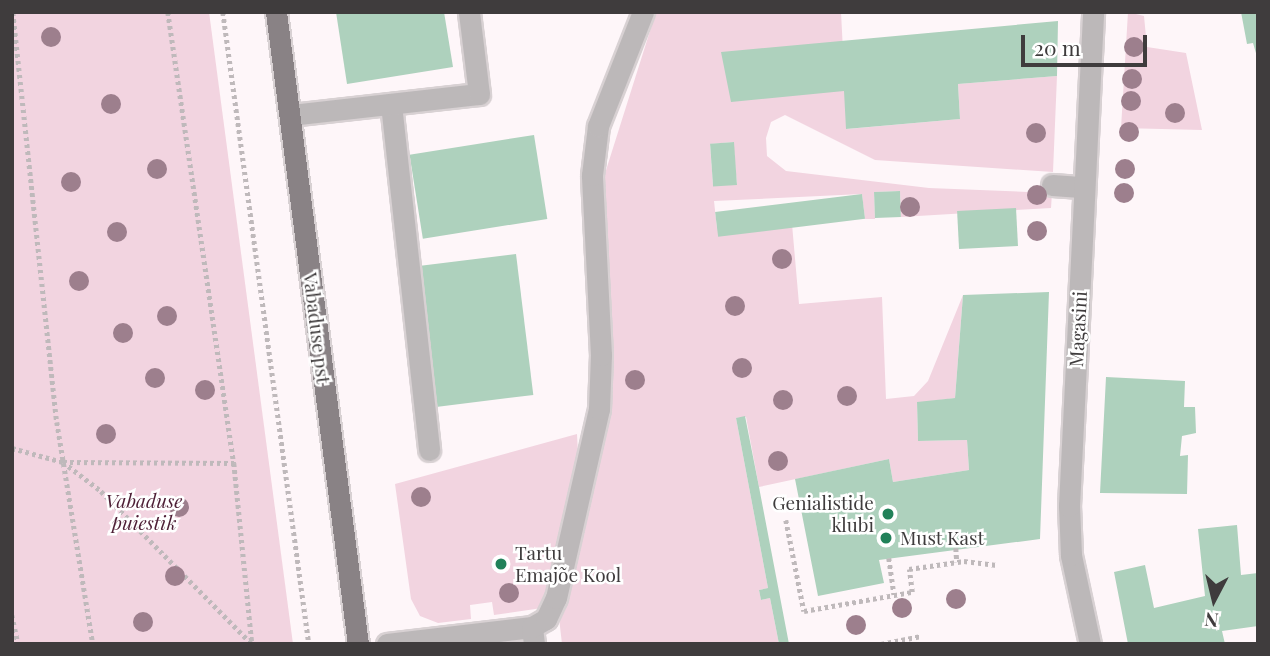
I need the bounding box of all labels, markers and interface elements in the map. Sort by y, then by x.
scale bar [1025,21,1151,65]
text: 20 m [1034,33,1081,61]
street label: Vabaduse pst [299,271,335,385]
street label: Magasini [1065,290,1091,368]
park label: Vabaduse puiestik [106,490,182,534]
place label: Genialistide klubi [772,492,874,536]
marker: Genialistide klubi [880,506,896,522]
place label: Must Kast [900,527,984,549]
marker: Must Kast [878,530,894,546]
place label: Tartu Emajõe Kool [515,542,621,586]
marker: Tartu Emajõe Kool [493,556,509,572]
north arrow [1179,565,1249,635]
text: N [1203,607,1220,635]

